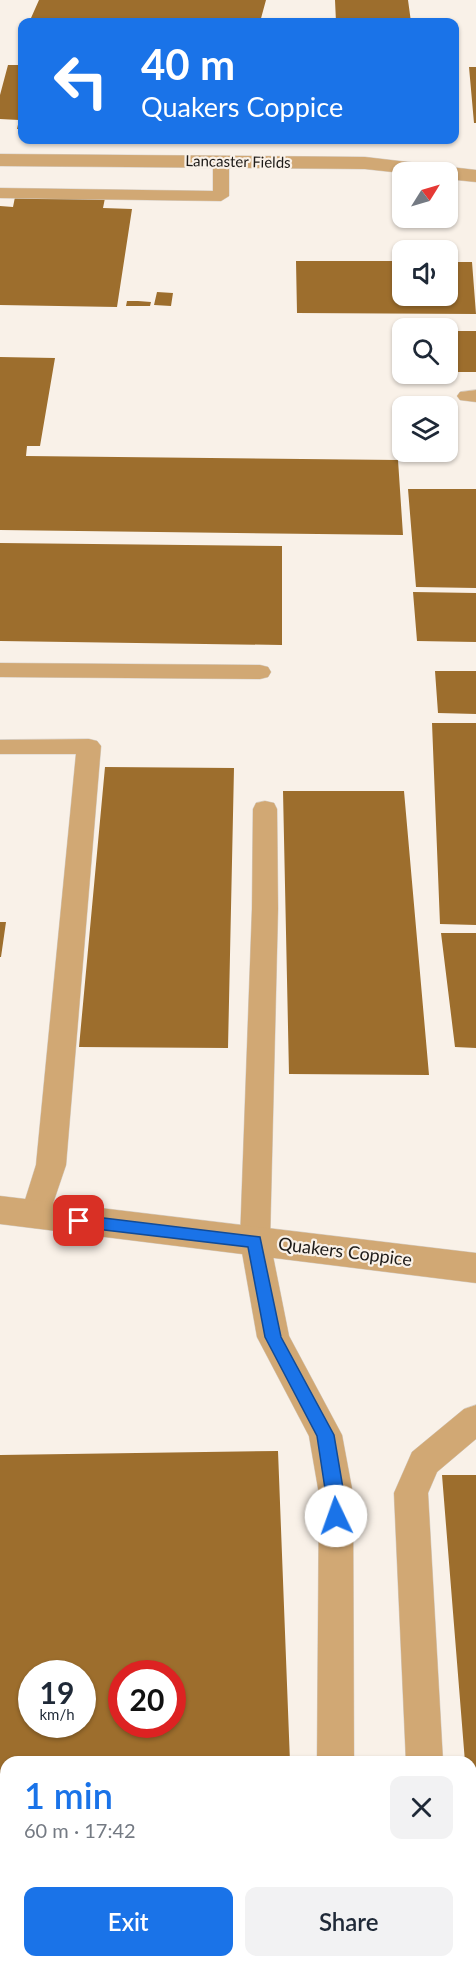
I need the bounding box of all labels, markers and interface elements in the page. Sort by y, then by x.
text: 40 m [141,39,235,89]
icon: left [42,42,120,120]
text: Quakers Coppice [141,90,343,123]
street label: Lancaster Fields [185,151,291,171]
north arrow [392,162,458,228]
map controls [392,162,458,462]
button: sound [392,240,458,306]
button: search [392,318,458,384]
button: layers [392,396,458,462]
pin [53,1195,104,1246]
icon: arrive [62,1204,95,1237]
street label: Quakers Coppice [277,1232,413,1270]
position arrow [304,1484,368,1548]
speed limit sign: 20 [108,1660,186,1738]
text: 19 [40,1674,74,1710]
text: km/h [39,1705,75,1723]
text: 1 min [24,1773,113,1817]
button: close [390,1776,453,1839]
text: 60 m · 17:42 [24,1818,136,1842]
button: Exit [24,1887,233,1956]
button: Share [245,1887,453,1956]

